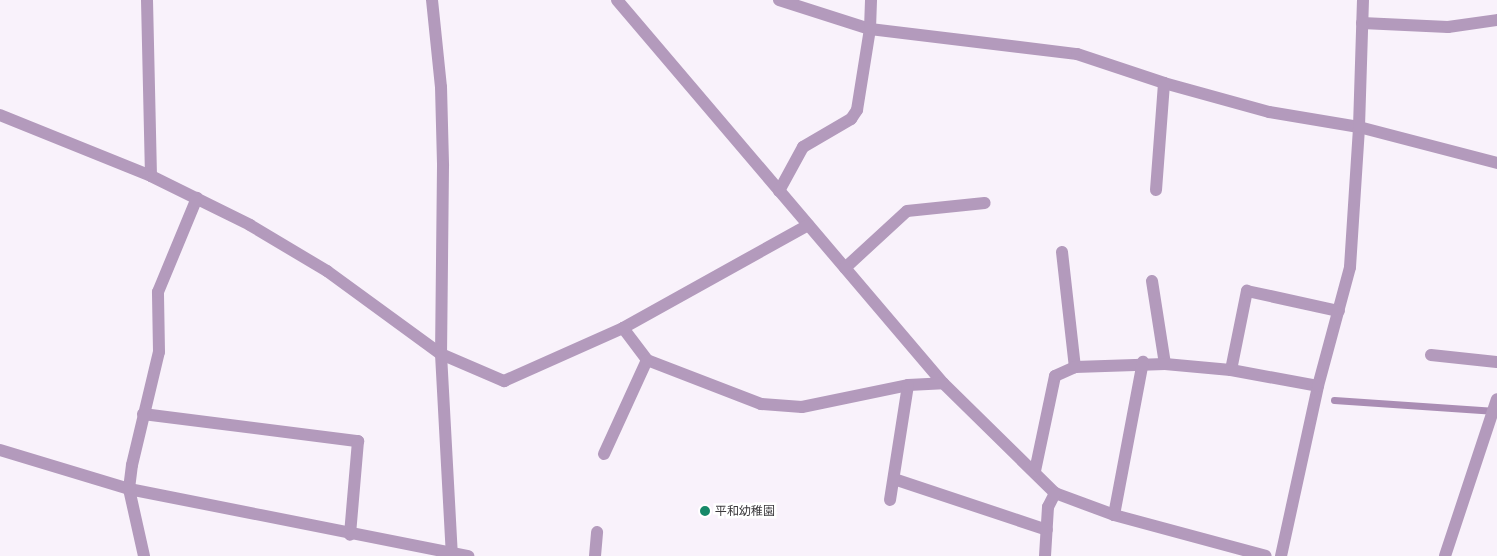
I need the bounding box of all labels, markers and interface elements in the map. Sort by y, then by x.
place label: 平和幼稚園 [715,504,775,518]
marker: 平和幼稚園 [699,505,711,517]

